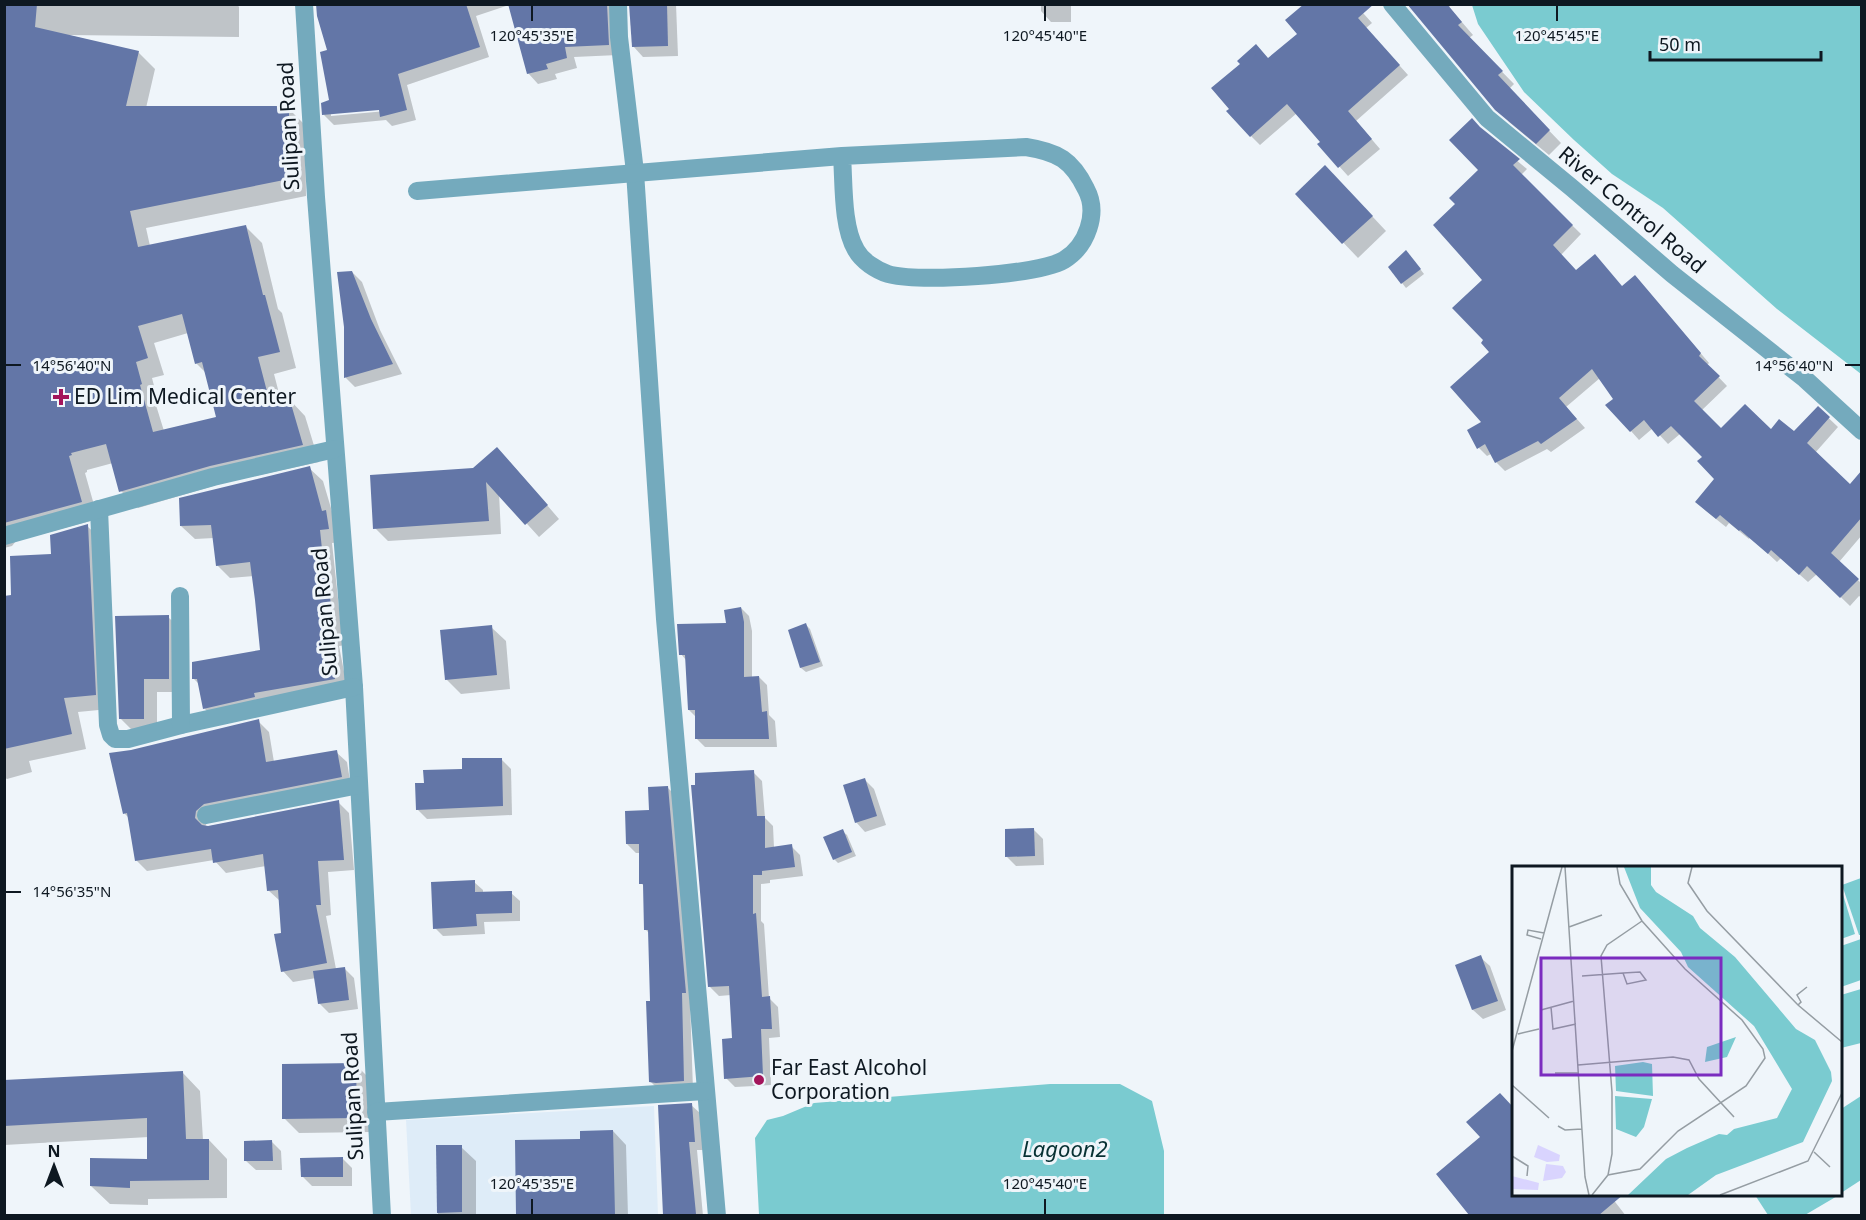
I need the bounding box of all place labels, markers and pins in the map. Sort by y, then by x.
place label: ED Lim Medical Center [74,382,296,410]
marker: ED Lim Medical Center [52,388,70,406]
place label: Far East Alcohol Corporation [771,1053,927,1105]
marker: Far East Alcohol Corporation [752,1073,766,1087]

